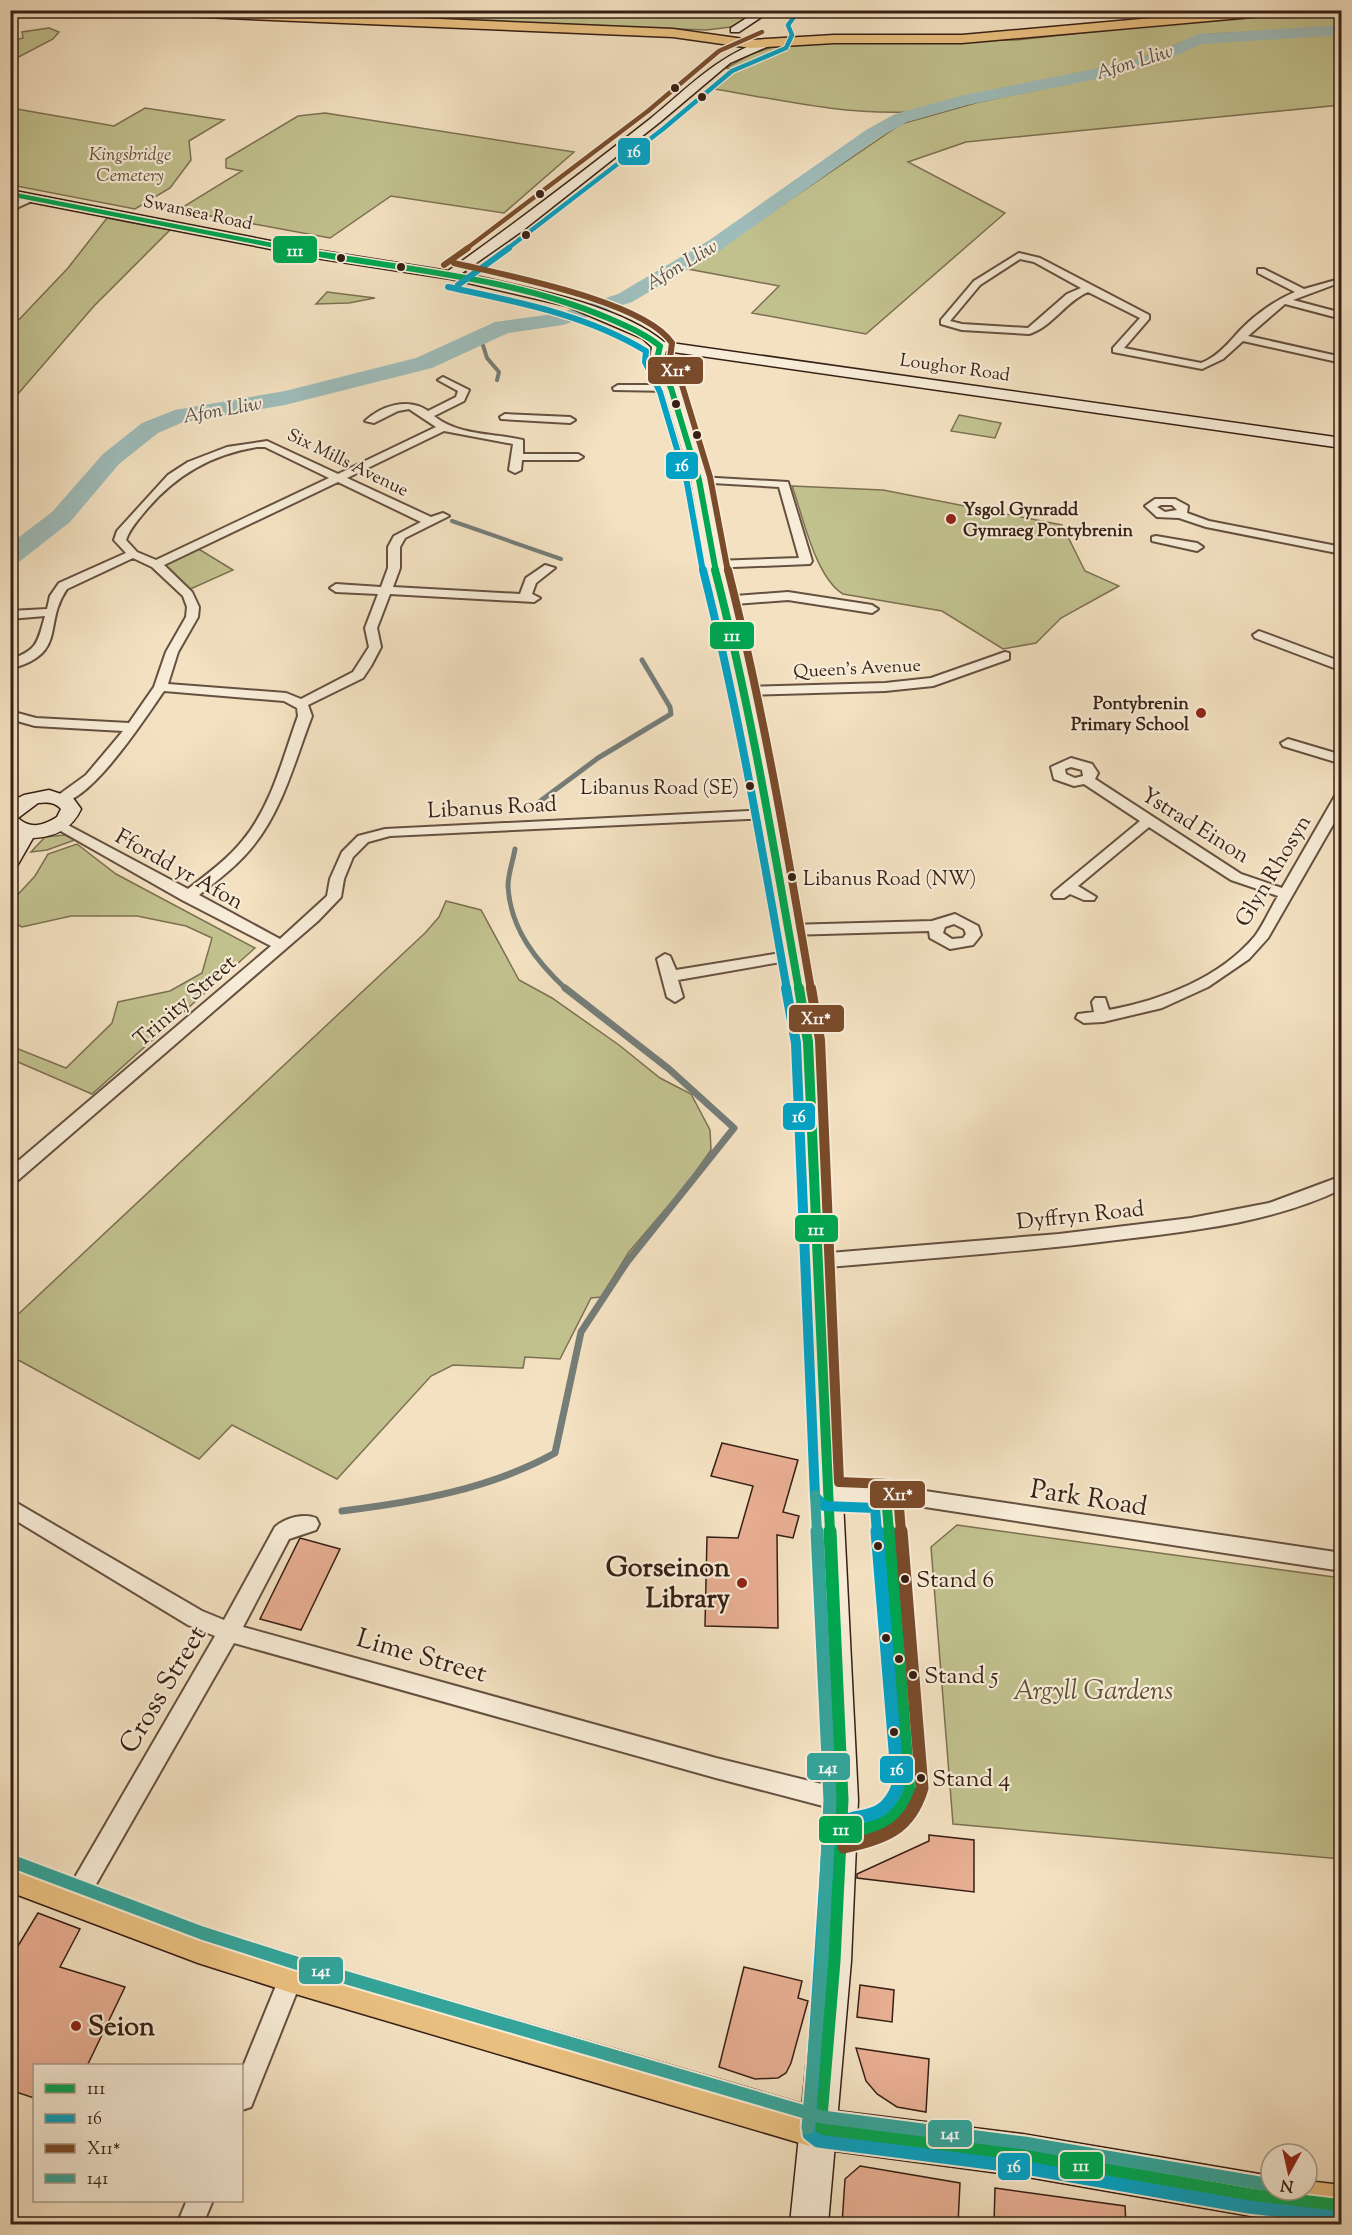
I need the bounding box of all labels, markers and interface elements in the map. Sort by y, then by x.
water label: Afon Lliw [1092,38,1178,89]
unlabelled marker [669,82,681,94]
unlabelled marker [696,91,708,103]
line badge: 16 [617,137,651,166]
text: 16 [627,142,641,165]
park label: Kingsbridge Cemetery [89,143,171,190]
unlabelled marker [534,188,546,200]
street label: Swansea Road [141,190,255,238]
unlabelled marker [520,229,532,241]
water label: Afon Lliw [641,233,724,299]
line badge: 111 [272,235,318,264]
text: 111 [287,241,304,264]
unlabelled marker [335,252,347,264]
unlabelled marker [395,261,407,273]
street label: Loughor Road [898,348,1012,390]
line badge: X11* [647,356,704,385]
text: X11* [661,361,691,384]
water label: Afon Lliw [181,390,265,433]
unlabelled marker [670,398,682,410]
street label: Six Mills Avenue [282,423,412,504]
unlabelled marker [691,429,703,441]
line badge: 16 [665,451,699,480]
text: 16 [675,456,689,479]
place label: Ysgol Gynradd Gymraeg Pontybrenin [963,498,1134,545]
marker: Ysgol Gynradd Gymraeg Pontybrenin [944,512,958,526]
line badge: 111 [709,621,755,650]
text: 111 [724,626,741,649]
street label: Queen's Avenue [793,654,922,686]
place label: Pontybrenin Primary School [1071,692,1190,739]
marker: Pontybrenin Primary School [1194,706,1208,720]
place label: Libanus Road (SE) [580,775,739,804]
marker: Libanus Road (SE) [744,780,756,792]
street label: Ystrad Einon [1134,780,1255,873]
street label: Libanus Road [427,790,558,828]
street label: Glyn Rhosyn [1228,809,1321,934]
street label: Ffordd yr Afon [108,822,249,919]
place label: Libanus Road (NW) [803,866,976,895]
marker: Libanus Road (NW) [786,871,798,883]
street label: Trinity Street [127,948,245,1056]
line badge: X11* [788,1004,845,1033]
text: X11* [801,1009,831,1032]
line badge: 16 [782,1102,816,1131]
text: 16 [792,1107,806,1130]
street label: Dyffryn Road [1015,1194,1146,1240]
line badge: 111 [794,1214,839,1243]
text: 111 [808,1220,825,1243]
street label: Park Road [1027,1471,1150,1528]
line badge: X11* [869,1480,926,1509]
text: X11* [883,1485,913,1508]
unlabelled marker [872,1540,884,1552]
place label: Gorseinon Library [606,1550,731,1620]
place label: Stand 6 [916,1564,994,1598]
marker: Stand 6 [899,1573,911,1585]
marker: Gorseinon Library [735,1576,749,1590]
street label: Cross Street [111,1619,218,1762]
street label: Lime Street [352,1620,491,1695]
unlabelled marker [880,1632,892,1644]
unlabelled marker [893,1653,905,1665]
place label: Stand 5 [924,1660,998,1694]
marker: Stand 5 [907,1669,919,1681]
park label: Argyll Gardens [1013,1673,1173,1712]
unlabelled marker [888,1726,900,1738]
line badge: 141 [806,1752,851,1781]
line badge: 16 [879,1755,914,1784]
text: 141 [819,1758,838,1781]
text: 16 [890,1760,904,1783]
place label: Stand 4 [932,1763,1010,1797]
marker: Stand 4 [915,1772,927,1784]
line badge: 111 [818,1815,863,1844]
text: 111 [833,1820,850,1843]
line badge: 141 [298,1956,344,1985]
text: 141 [312,1961,331,1984]
place label: Seion [88,2009,155,2048]
marker: Seion [69,2019,83,2033]
legend [33,2064,243,2202]
text: 111 [87,2077,105,2103]
text: 16 [87,2107,102,2133]
line badge: 141 [927,2119,973,2148]
text: 141 [941,2124,960,2147]
text: X11* [87,2137,121,2163]
north arrow [1259,2142,1319,2202]
line badge: 111 [1059,2151,1104,2180]
line badge: 16 [997,2152,1031,2181]
text: 111 [1073,2156,1090,2179]
text: 16 [1007,2157,1021,2180]
text: 141 [87,2167,108,2193]
text: N [1279,2172,1295,2197]

